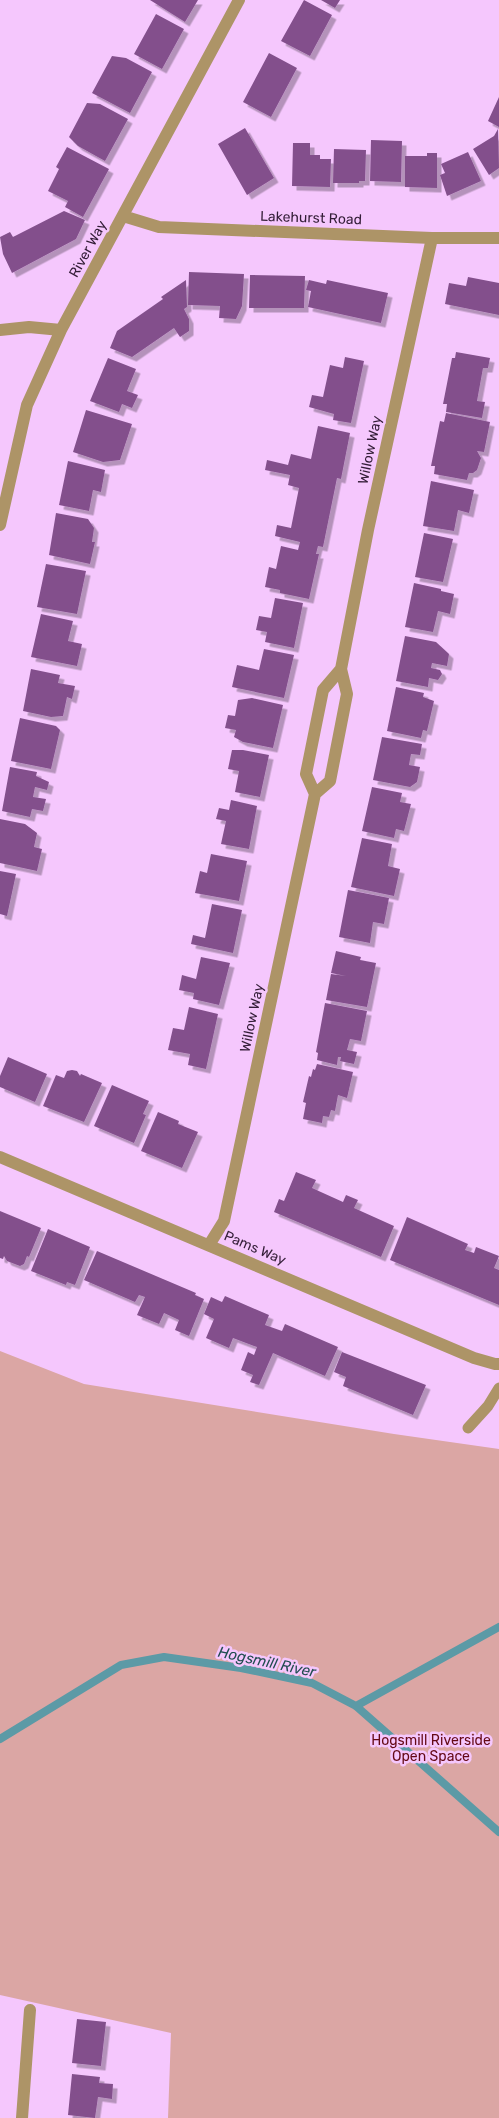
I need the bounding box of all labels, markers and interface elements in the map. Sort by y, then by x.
street label: Lakehurst Road [260,208,362,228]
street label: River Way [65,217,111,280]
street label: Willow Way [354,414,386,486]
street label: Willow Way [236,982,268,1054]
street label: Pams Way [221,1227,289,1269]
water label: Hogsmill River [216,1643,319,1681]
park label: Hogsmill Riverside Open Space [371,1732,491,1765]

